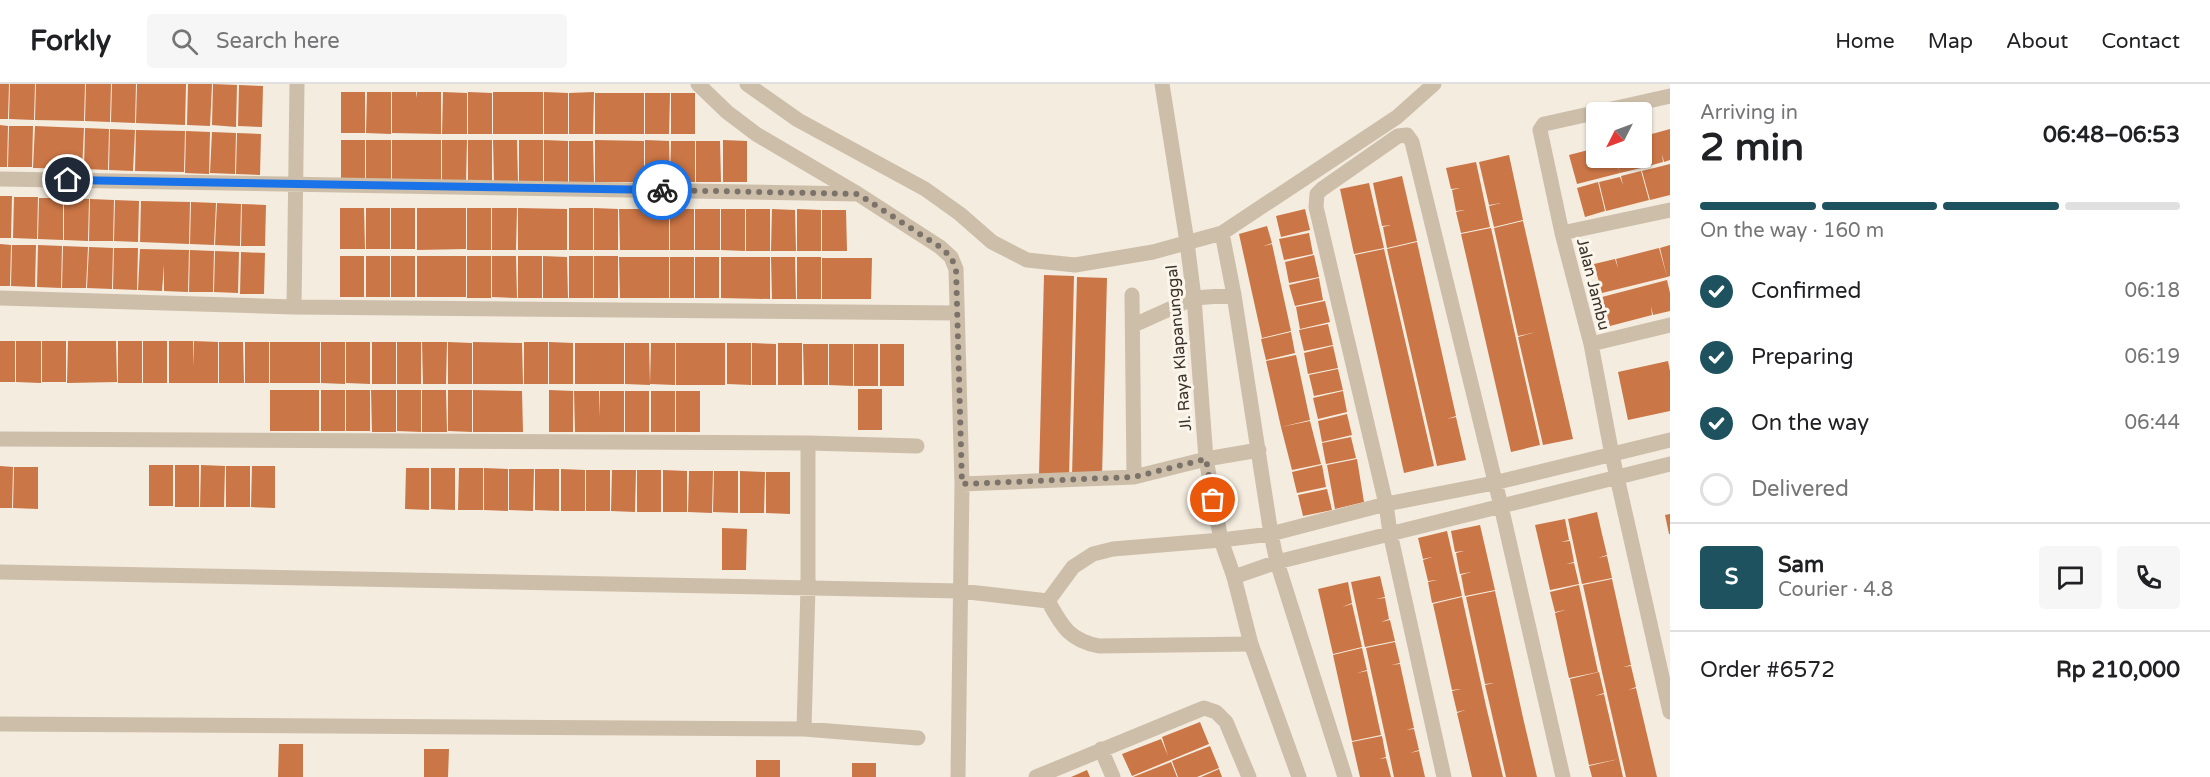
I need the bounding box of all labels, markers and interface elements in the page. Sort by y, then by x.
search box [147,14,567,68]
text: Forkly [30,24,111,58]
icon: search [168,25,201,58]
text: Search here [216,28,340,54]
text: Home [1835,29,1895,54]
text: Map [1928,29,1973,54]
text: About [2006,29,2068,54]
text: Contact [2101,29,2180,54]
text: Arriving in [1700,101,1798,125]
north arrow [1586,102,1652,168]
map controls [1586,102,1652,168]
text: 06:48–06:53 [2043,122,2180,148]
text: 2 min [1700,124,1804,171]
pin [42,154,93,205]
courier [632,160,692,220]
icon: home [51,163,84,196]
icon: bike [646,174,679,207]
text: On the way · 160 m [1700,219,1884,243]
street label: Jalan Jambu [1572,236,1614,332]
street label: Jl. Raya Klapanunggal [1162,264,1196,432]
icon: check [1700,275,1733,308]
text: Confirmed [1751,278,1861,304]
text: 06:18 [2125,279,2180,303]
icon: check [1700,341,1733,374]
text: Preparing [1751,344,1854,370]
text: 06:19 [2125,345,2180,369]
icon: check [1700,407,1733,440]
text: On the way [1751,410,1869,436]
text: 06:44 [2125,411,2180,435]
pin [1187,474,1238,525]
text: Delivered [1751,476,1849,502]
icon: bag [1196,483,1229,516]
button: chat [2039,546,2102,609]
button: phone [2117,546,2180,609]
text: Sam [1778,552,1824,578]
text: S [1725,564,1738,590]
text: Courier · 4.8 [1778,578,1893,602]
text: Order #6572 [1700,657,1835,683]
text: Rp 210,000 [2056,657,2180,683]

